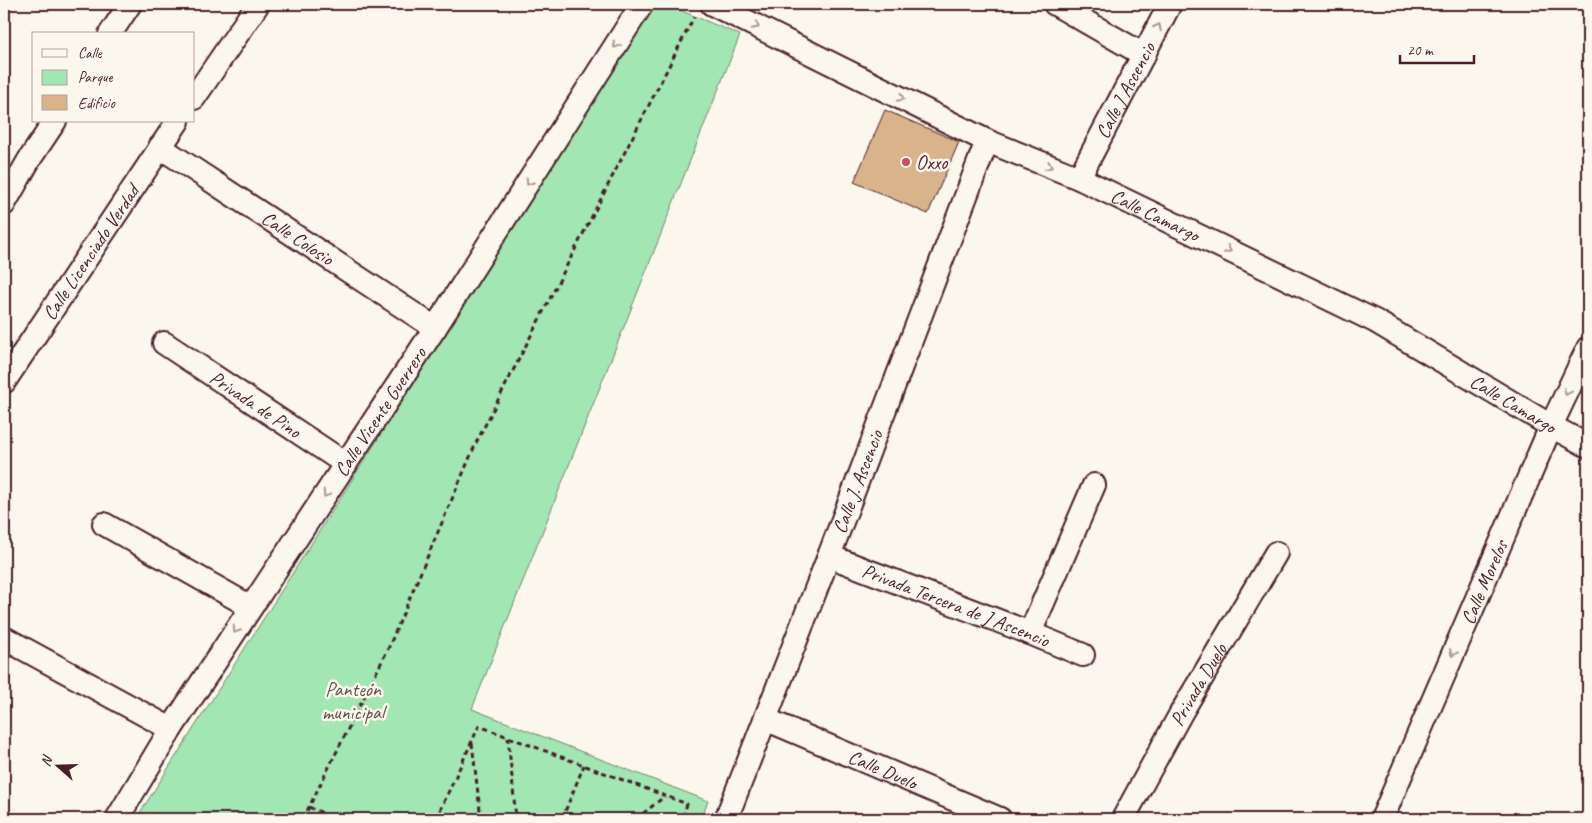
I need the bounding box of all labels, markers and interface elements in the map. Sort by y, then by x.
one-way arrow [750,20,759,30]
one-way arrow [1152,23,1162,32]
legend [32,32,195,122]
scale bar [1400,32,1473,64]
street label: Calle J Ascencio [1090,37,1161,143]
one-way arrow [613,39,622,48]
text: 20 m [1407,41,1434,60]
text: Calle [78,44,103,63]
text: Parque [78,68,114,87]
one-way arrow [896,92,905,102]
text: Edificio [78,94,116,113]
place label: Oxxo [916,150,948,175]
marker: Oxxo [900,156,912,168]
one-way arrow [1044,160,1053,170]
one-way arrow [525,176,535,185]
street label: Calle Licenciado Verdad [37,178,147,325]
street label: Calle Camargo [1107,183,1205,248]
street label: Calle Colosio [257,205,339,271]
one-way arrow [1222,244,1231,254]
street label: Calle Vicente Guerrero [329,342,433,481]
street label: Privada de Pino [205,365,306,444]
street label: Calle Camargo [1465,369,1562,440]
one-way arrow [1563,387,1574,396]
street label: Calle J. Ascencio [827,426,889,537]
one-way arrow [323,488,332,498]
street label: Calle Morelos [1455,534,1514,628]
street label: Privada Tercera de J Ascencio [859,558,1054,653]
one-way arrow [233,624,242,633]
street label: Privada Duelo [1164,638,1233,730]
one-way arrow [1449,648,1460,657]
park label: Panteón municipal [322,677,388,725]
north arrow [32,740,82,790]
street label: Calle Duelo [844,744,923,796]
text: N [37,753,57,769]

